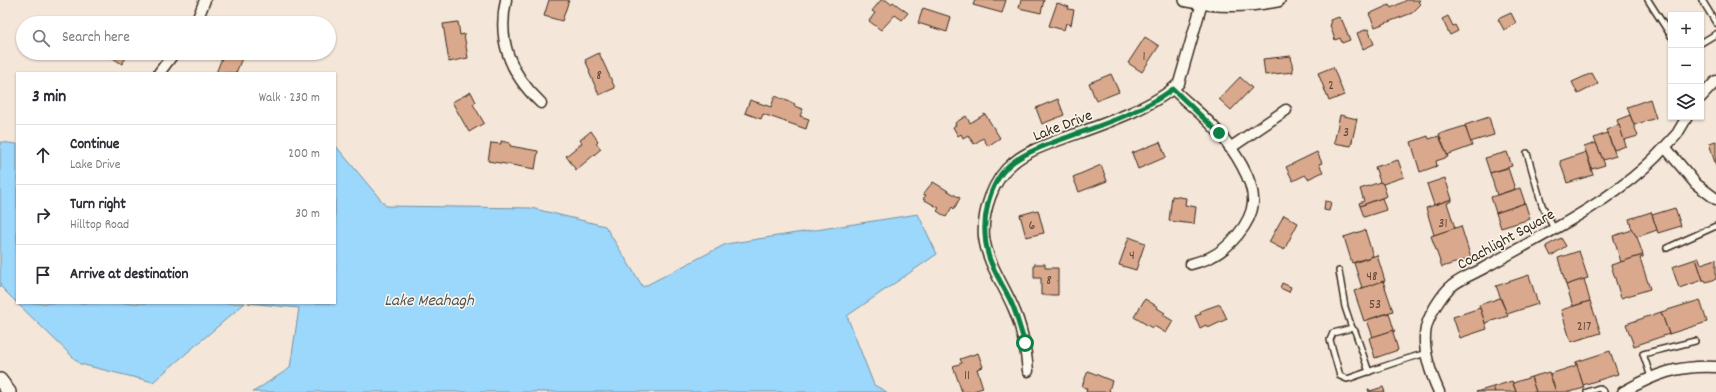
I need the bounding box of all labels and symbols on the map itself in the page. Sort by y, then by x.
house number: 1 [1142,47,1146,67]
house number: 8 [596,66,602,86]
house number: 2 [1328,76,1334,96]
street label: Lake Drive [1030,104,1096,148]
house number: 3 [1343,123,1349,143]
route end [1210,124,1228,142]
street label: Coachlight Square [1453,204,1559,277]
house number: 31 [1438,214,1448,234]
house number: 6 [1029,216,1036,236]
house number: 4 [1129,246,1135,266]
house number: 48 [1366,267,1378,287]
house number: 8 [1046,271,1052,291]
water label: Lake Meahagh [384,290,475,314]
house number: 53 [1369,295,1381,315]
house number: 217 [1577,317,1591,337]
route start [1016,334,1034,352]
house number: 11 [964,366,970,386]

